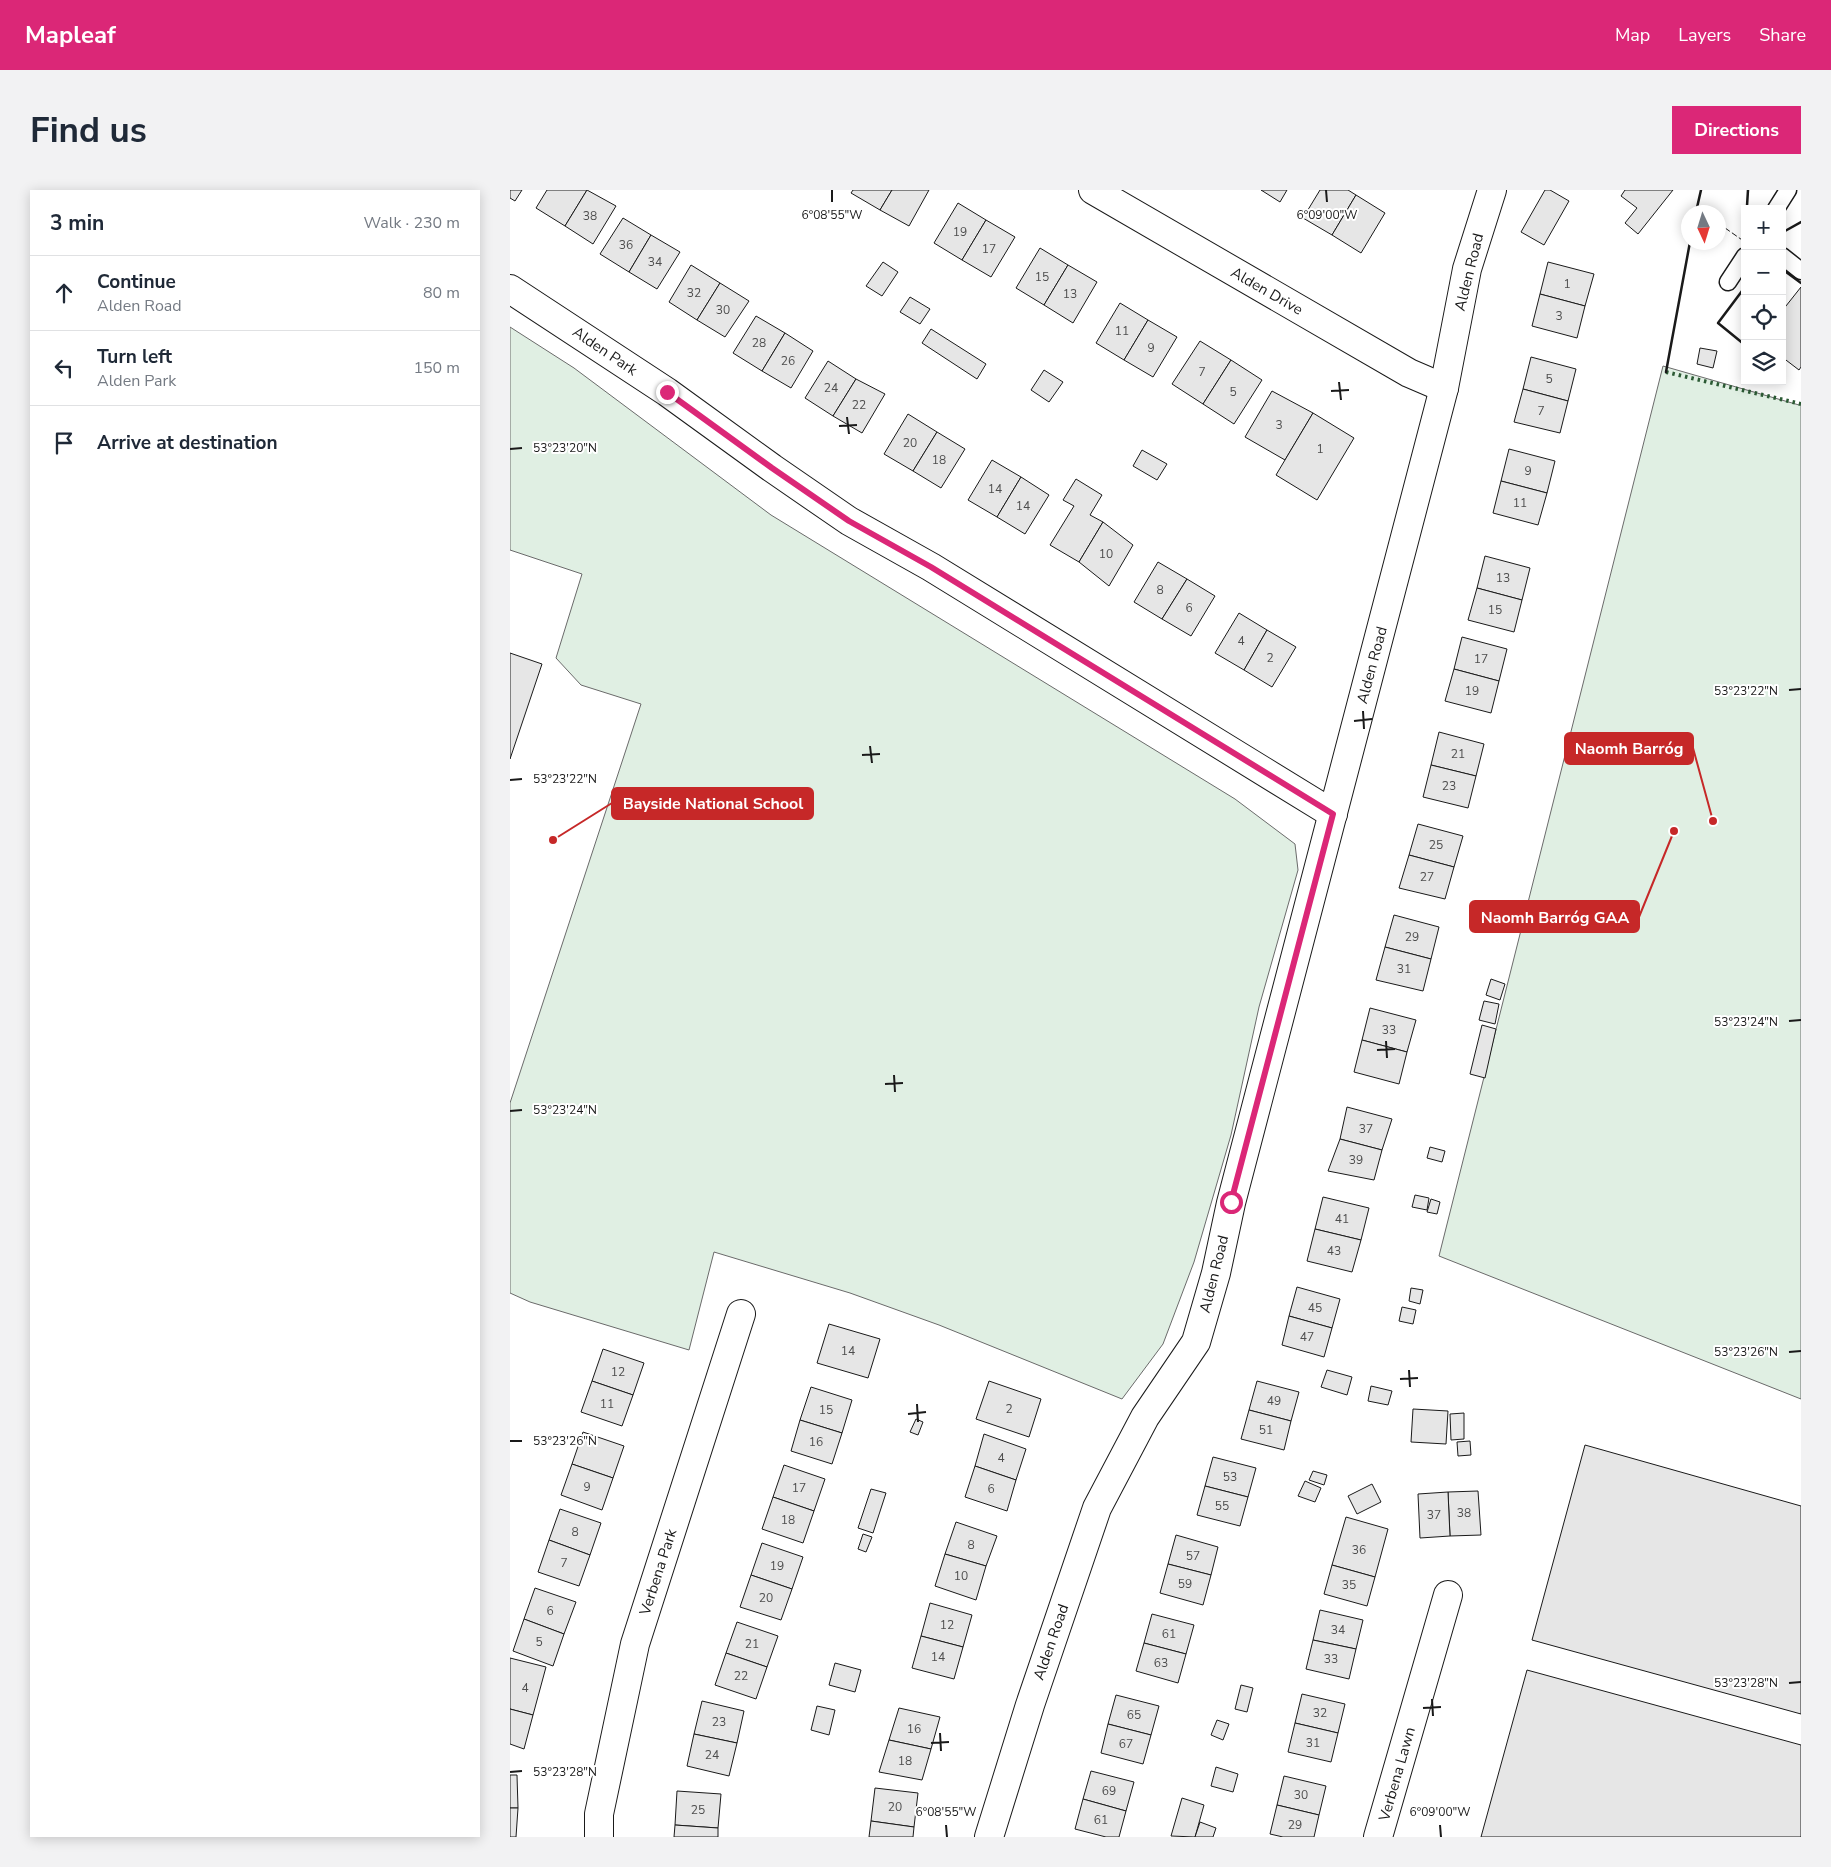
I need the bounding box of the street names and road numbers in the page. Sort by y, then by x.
street label: Alden Road [1450,231,1488,313]
street label: Alden Drive [1227,262,1307,320]
street label: Alden Park [569,322,642,380]
street label: Alden Road [1352,624,1392,706]
street label: Alden Road [1195,1233,1233,1315]
street label: Verbena Park [634,1526,682,1619]
street label: Alden Road [1029,1601,1073,1683]
street label: Verbena Lawn [1374,1725,1420,1824]

